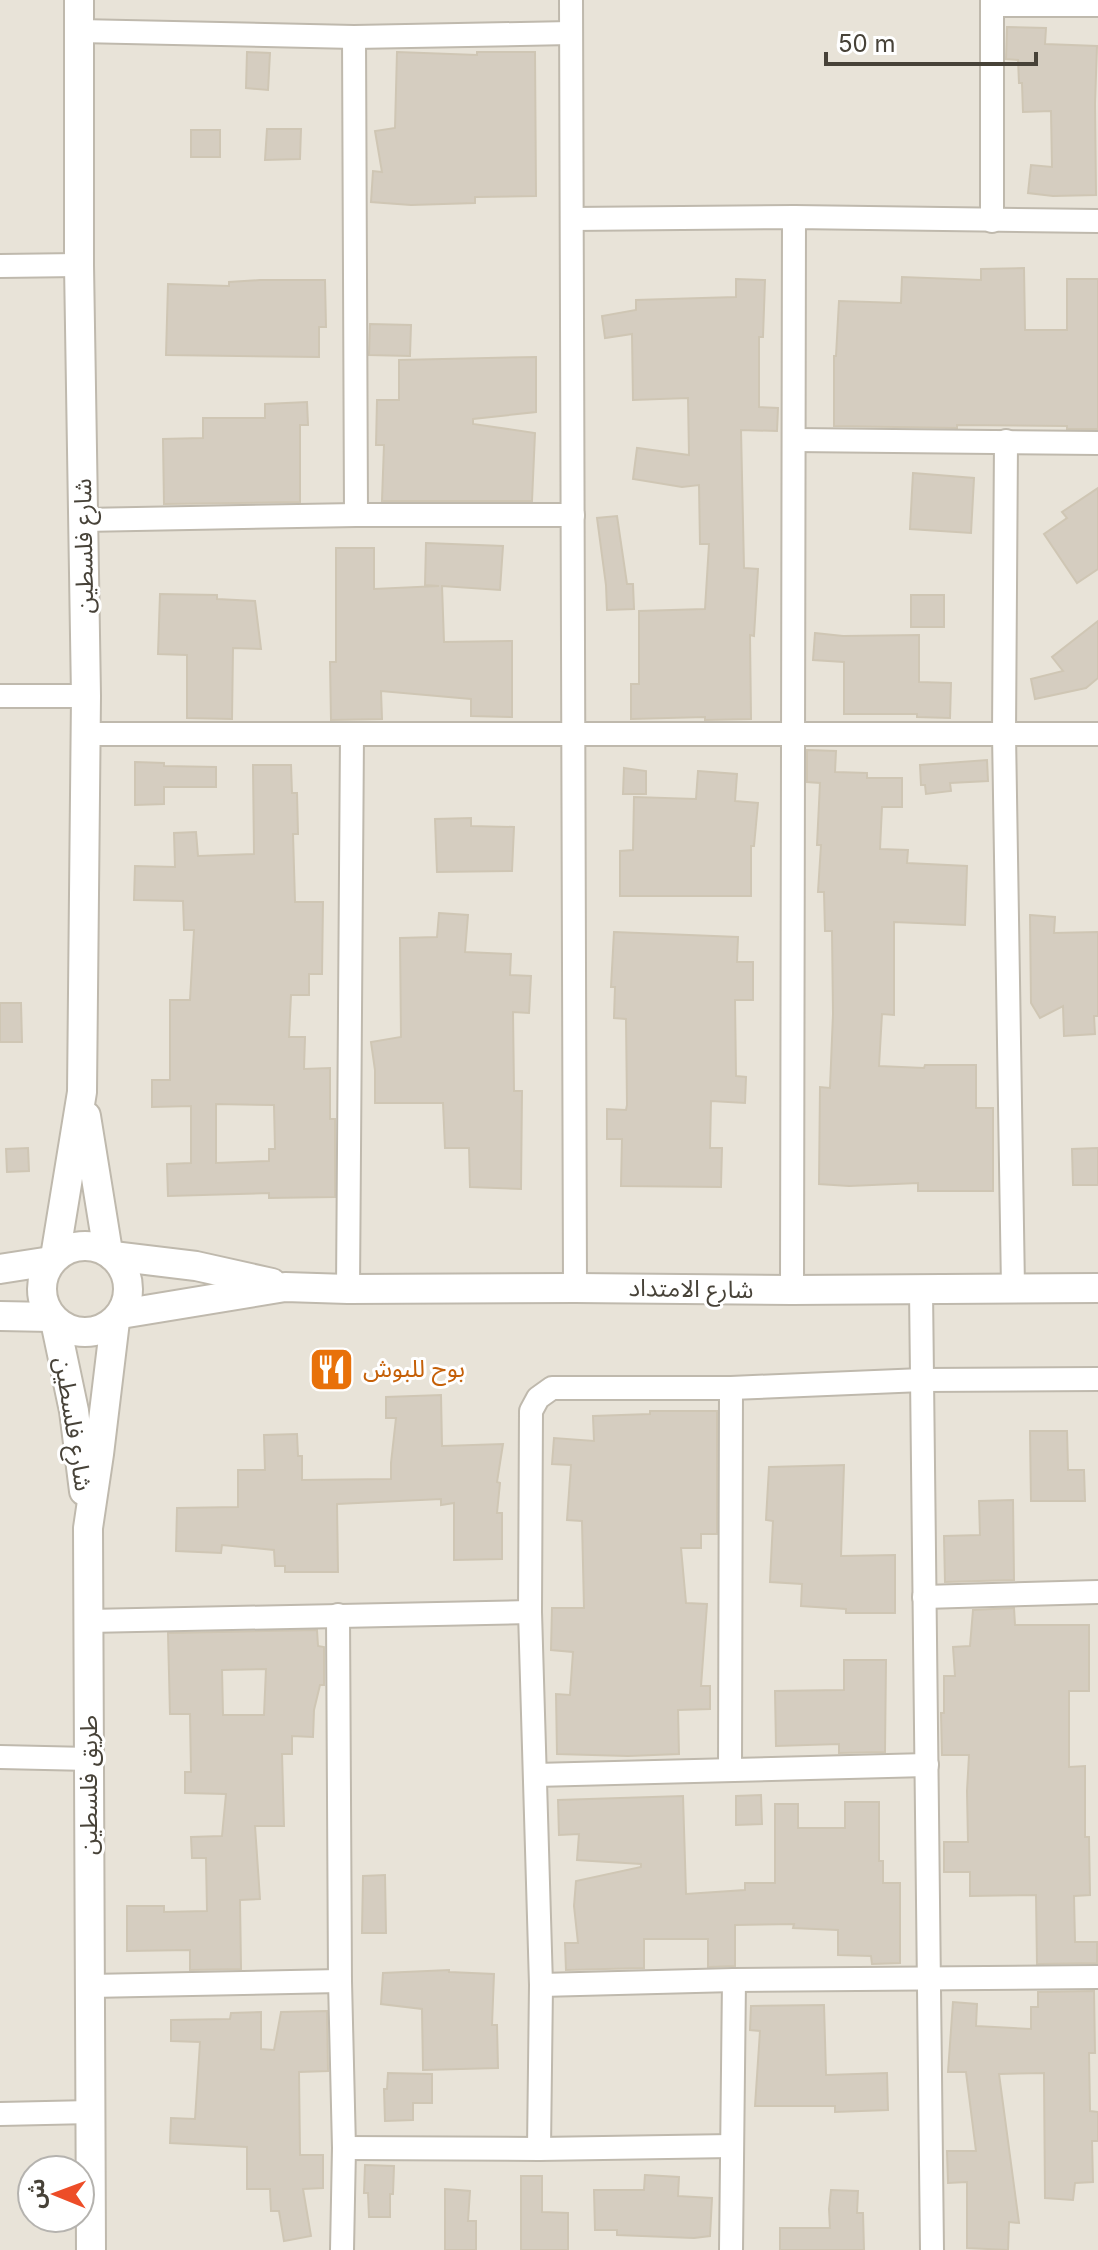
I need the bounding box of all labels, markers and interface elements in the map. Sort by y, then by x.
scale bar [826,16,1036,66]
text: 50 m [838,29,896,58]
street label: شارع فلسطين [68,478,102,614]
street label: شارع الامتداد [628,1273,754,1307]
restaurant icon: بوح للبوش [308,1345,356,1393]
place label: بوح للبوش [363,1354,465,1386]
street label: شارع فلسطين [46,1355,98,1494]
street label: طريق فلسطين [74,1715,104,1855]
north arrow [16,2154,96,2234]
text: ش [23,2178,49,2209]

